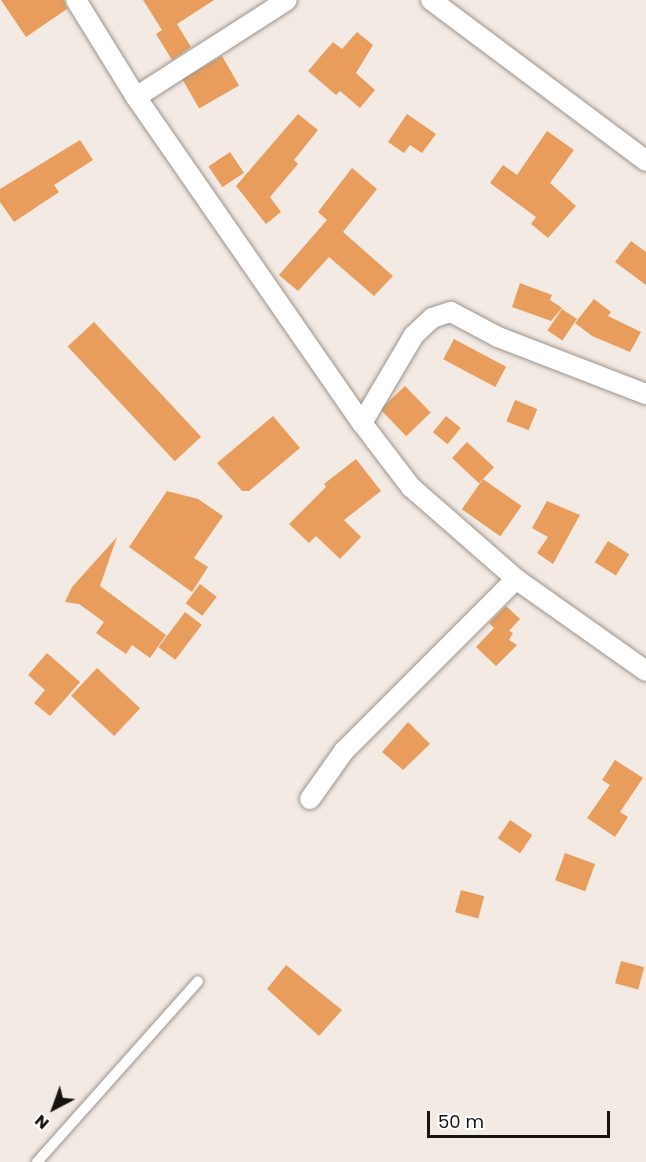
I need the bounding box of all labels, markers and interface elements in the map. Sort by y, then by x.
north arrow [24,1078,84,1138]
scale bar [430,1099,613,1137]
text: N [30,1109,54,1135]
text: 50 m [438,1109,484,1134]

